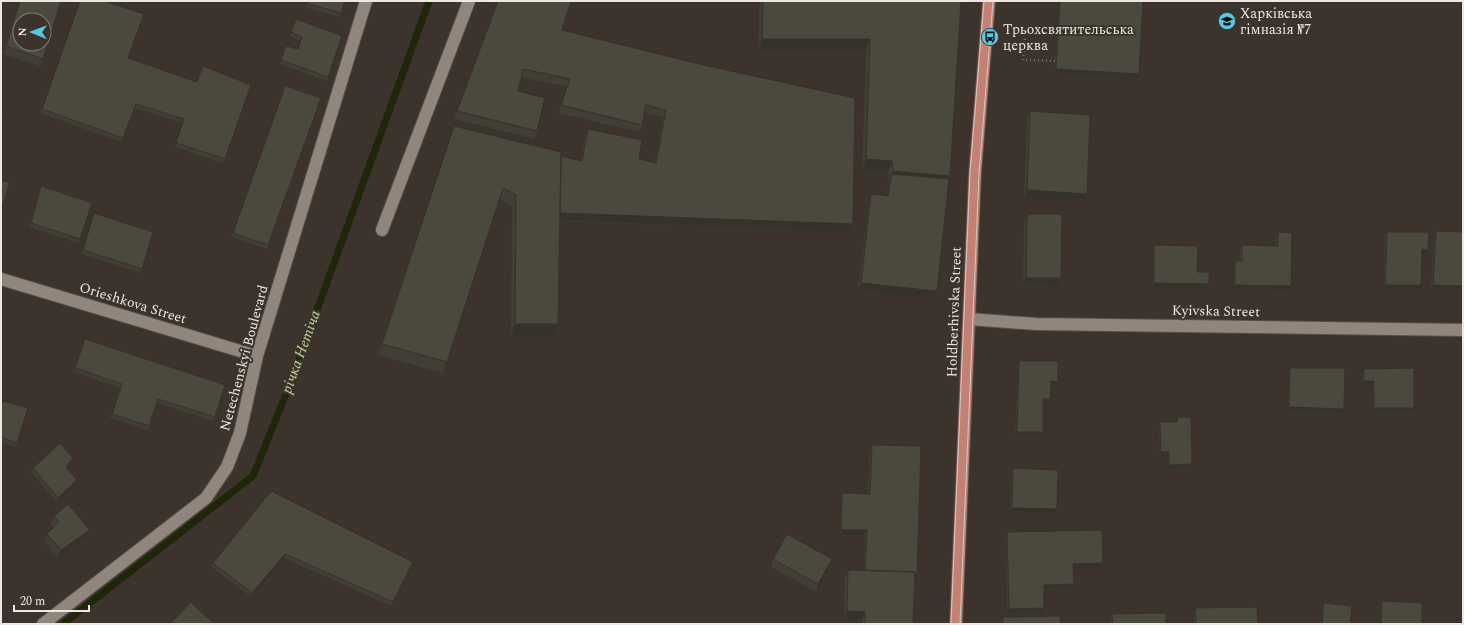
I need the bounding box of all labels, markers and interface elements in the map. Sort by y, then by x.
place label: Харківська гімназія №7 [1240,3,1312,40]
school or university icon: Харківська гімназія №7 [1217,11,1237,31]
north arrow [12,12,52,52]
place label: Трьохсвятительська церква [1003,19,1134,56]
text: N [14,27,31,36]
bus stop icon: Трьохсвятительська церква [980,27,1000,47]
street label: Holdberhivska Street [941,246,967,378]
street label: Orieshkova Street [77,277,189,329]
street label: Netechenskyi Boulevard [214,282,274,433]
street label: Kyivska Street [1172,300,1260,322]
water label: річка Нетіча [275,307,327,398]
scale bar [14,587,89,613]
text: 20 m [20,592,45,611]

